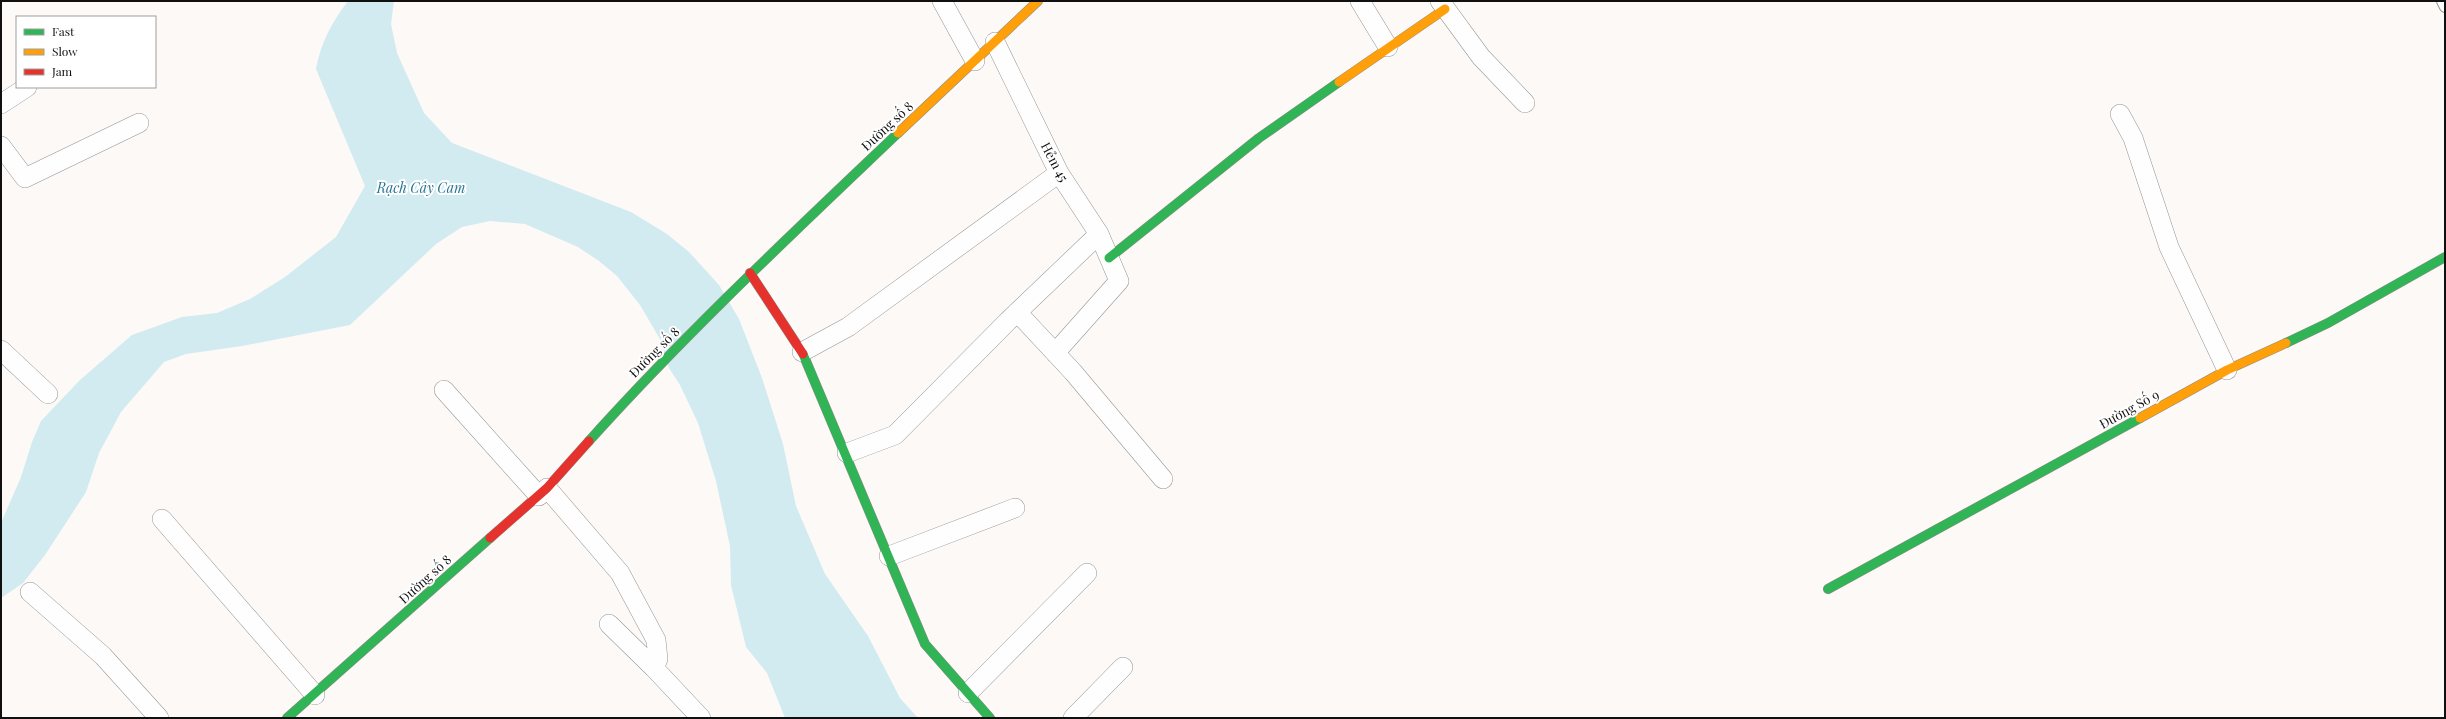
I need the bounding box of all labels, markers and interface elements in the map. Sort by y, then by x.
legend [16,16,156,88]
text: Fast [52,23,75,39]
text: Slow [52,43,78,59]
text: Jam [51,63,73,79]
street label: Đường số 8 [857,96,916,154]
street label: Hẻm 45 [1038,139,1073,185]
water label: Rạch Cây Cam [376,178,465,197]
street label: Đường số 8 [624,322,683,381]
street label: Đường Số 9 [2095,384,2162,432]
street label: Đường số 8 [394,550,455,607]

